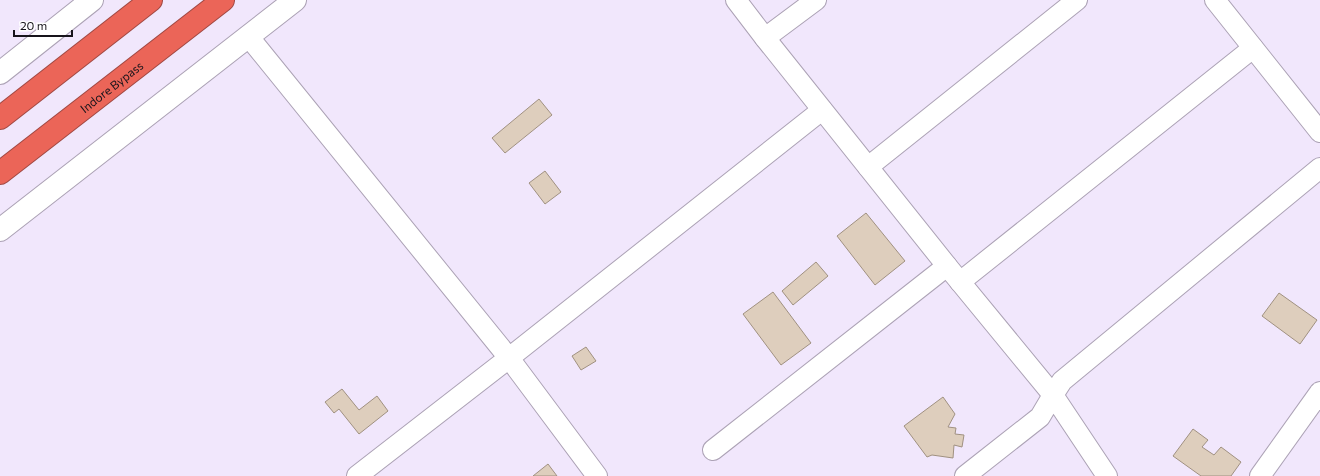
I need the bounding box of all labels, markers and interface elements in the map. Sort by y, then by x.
scale bar [14,12,72,38]
text: 20 m [20,18,47,32]
street label: Indore Bypass [77,58,146,115]

